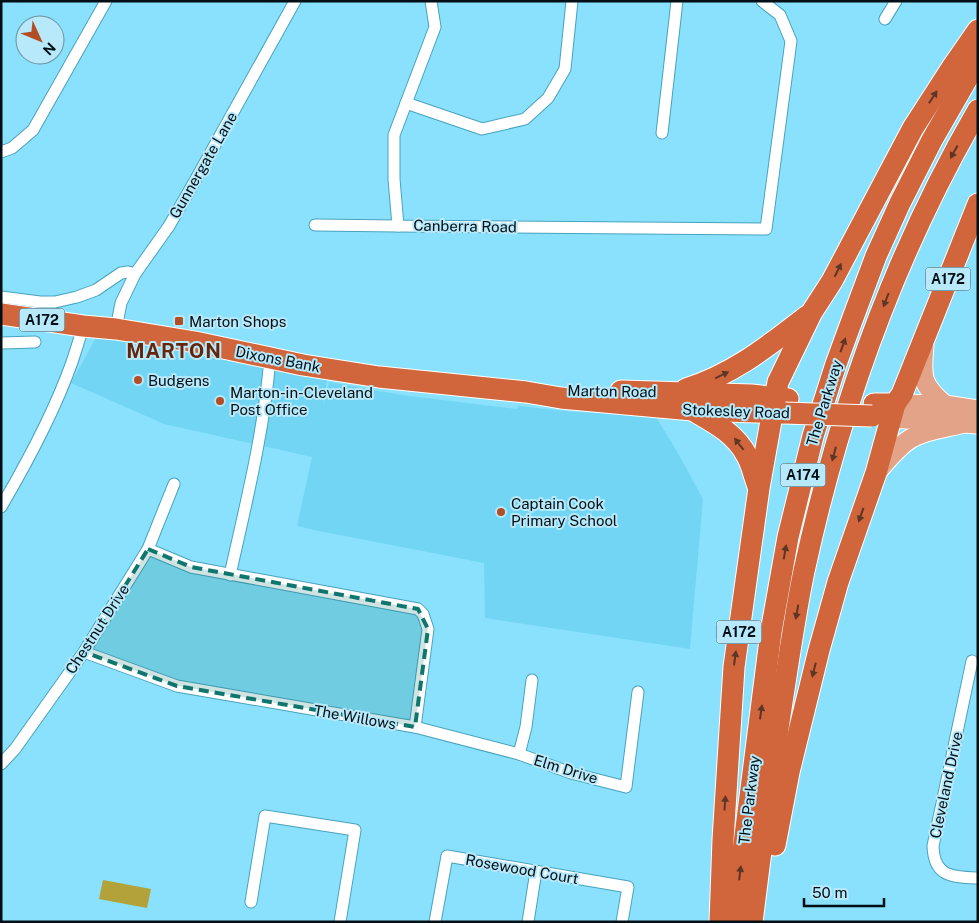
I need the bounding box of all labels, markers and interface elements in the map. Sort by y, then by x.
north arrow [15,15,65,65]
text: N [40,40,59,59]
one-way arrow [928,91,937,104]
street label: Gunnergate Lane [166,109,240,221]
one-way arrow [950,145,958,160]
street label: Canberra Road [413,217,517,235]
one-way arrow [834,263,842,277]
road number: A172 [926,268,970,290]
one-way arrow [882,293,890,308]
road number: A172 [20,308,64,332]
place label: Marton Shops [189,313,286,330]
marker: Marton Shops [173,315,185,327]
one-way arrow [839,337,847,352]
district label: MARTON [126,339,222,363]
street label: Dixons Bank [234,342,322,376]
street label: The Parkway [803,358,845,448]
one-way arrow [715,371,729,379]
place label: Budgens [148,372,209,389]
marker: Budgens [132,374,144,386]
street label: Marton Road [567,382,657,400]
place label: Marton-in-Cleveland Post Office [230,384,373,418]
marker: Marton-in-Cleveland Post Office [214,395,226,407]
street label: Stokesley Road [682,401,790,421]
one-way arrow [733,438,744,451]
one-way arrow [829,446,837,461]
road number: A174 [780,464,826,486]
place label: Captain Cook Primary School [511,495,617,529]
marker: Captain Cook Primary School [495,506,507,518]
one-way arrow [857,507,865,522]
one-way arrow [782,543,790,559]
street label: Chestnut Drive [62,581,132,677]
one-way arrow [792,604,800,620]
road number: A172 [716,620,762,644]
one-way arrow [731,650,739,666]
one-way arrow [810,663,818,678]
street label: The Willows [312,701,398,733]
one-way arrow [757,704,765,720]
street label: Cleveland Drive [926,730,966,840]
street label: Elm Drive [532,751,600,787]
street label: The Parkway [735,755,763,845]
one-way arrow [721,795,729,811]
street label: Rosewood Court [464,851,580,887]
one-way arrow [736,865,744,881]
scale bar [804,876,884,908]
text: 50 m [812,884,847,901]

